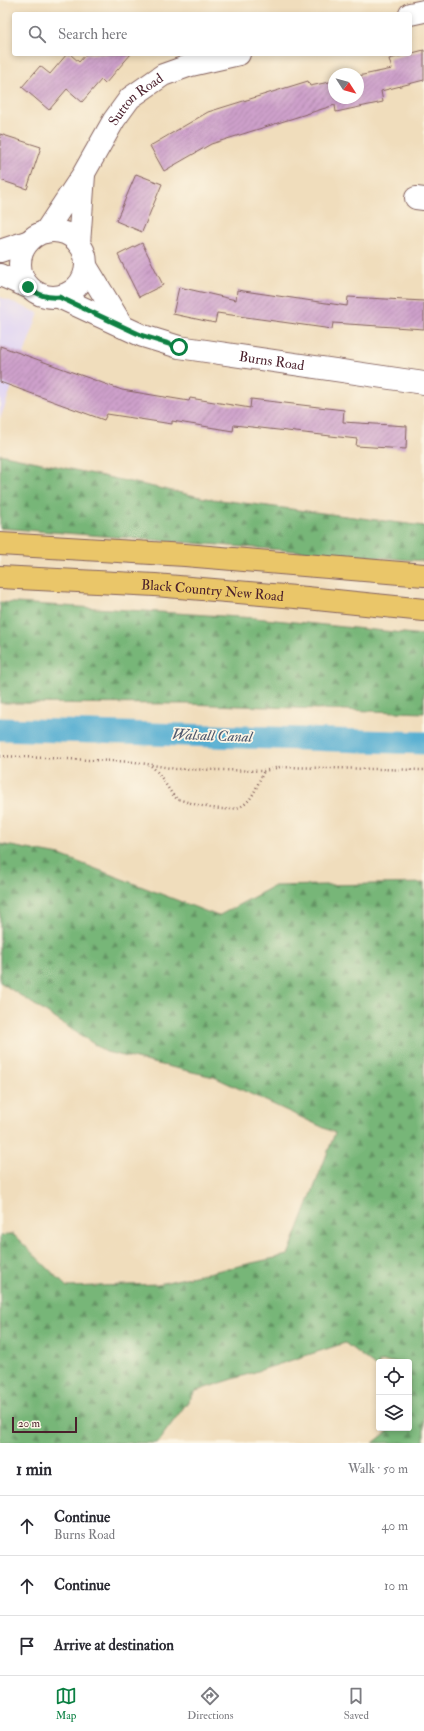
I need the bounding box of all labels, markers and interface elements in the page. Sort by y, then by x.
search box [12,12,412,56]
icon: search [26,23,48,45]
text: Search here [58,25,127,44]
north arrow [328,68,364,104]
street label: Sutton Road [104,69,166,128]
route end [19,278,37,296]
route start [170,338,188,356]
street label: Burns Road [238,347,306,374]
street label: Black Country New Road [141,576,285,604]
water label: Walsall Canal [171,725,254,747]
map controls [376,1359,412,1431]
button: locate [376,1359,412,1395]
button: layers [376,1395,412,1431]
scale bar [12,1415,77,1434]
text: 20 m [18,1417,40,1430]
text: 1 min [16,1459,52,1480]
text: Walk · 50 m [348,1461,408,1477]
text: Continue [54,1508,110,1527]
icon: ahead [16,1515,38,1537]
text: 40 m [382,1518,408,1534]
text: Burns Road [54,1527,115,1543]
icon: ahead [16,1575,38,1597]
text: Continue [54,1576,110,1595]
text: 10 m [384,1578,408,1594]
icon: arrive [16,1635,38,1657]
text: Arrive at destination [54,1636,174,1655]
tab: Map [55,1685,77,1722]
tab: Directions [187,1685,234,1722]
tab: Saved [344,1685,369,1722]

